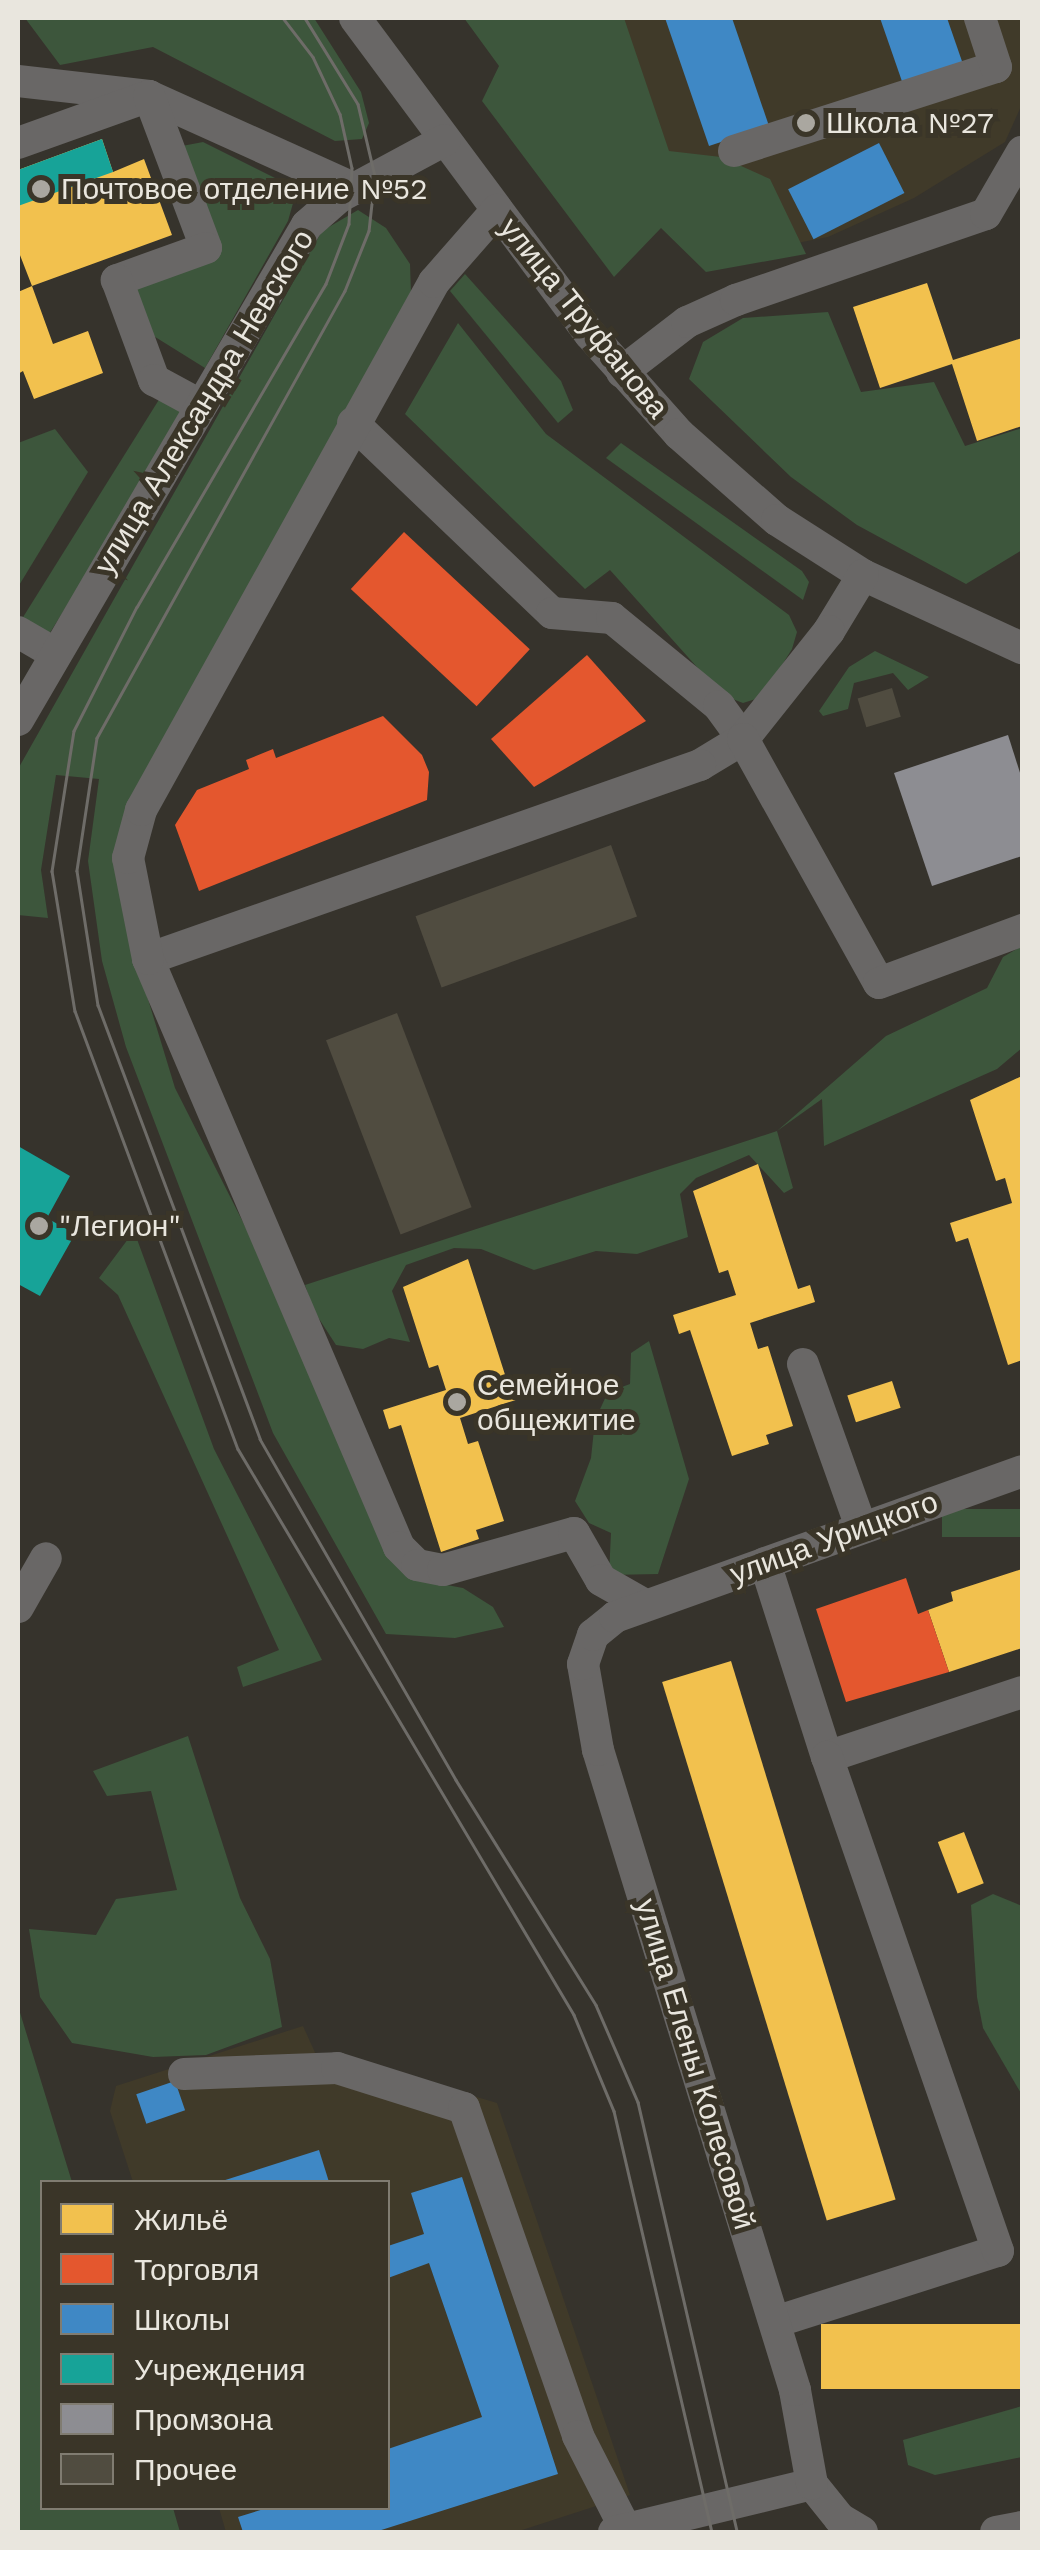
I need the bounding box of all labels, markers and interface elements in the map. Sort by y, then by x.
place label: Школа №27 [826,105,994,141]
marker: Школа №27 [795,112,817,134]
place label: Почтовое отделение №52 [61,171,428,207]
marker: Почтовое отделение №52 [30,178,52,200]
street label: улица Труфанова [492,211,676,425]
street label: улица Александра Невского [87,223,321,581]
place label: "Легион" [59,1208,181,1244]
marker: "Легион" [28,1215,50,1237]
place label: Семейное общежитие [477,1367,636,1438]
marker: Семейное общежитие [446,1391,468,1413]
street label: улица Урицкого [725,1484,943,1592]
street label: улица Елены Колесовой [627,1894,763,2234]
legend [40,2180,390,2510]
text: Жильё [134,2202,228,2237]
text: Торговля [134,2252,259,2287]
text: Школы [134,2302,230,2337]
text: Учреждения [134,2352,306,2387]
text: Промзона [134,2402,273,2437]
text: Прочее [134,2452,237,2487]

